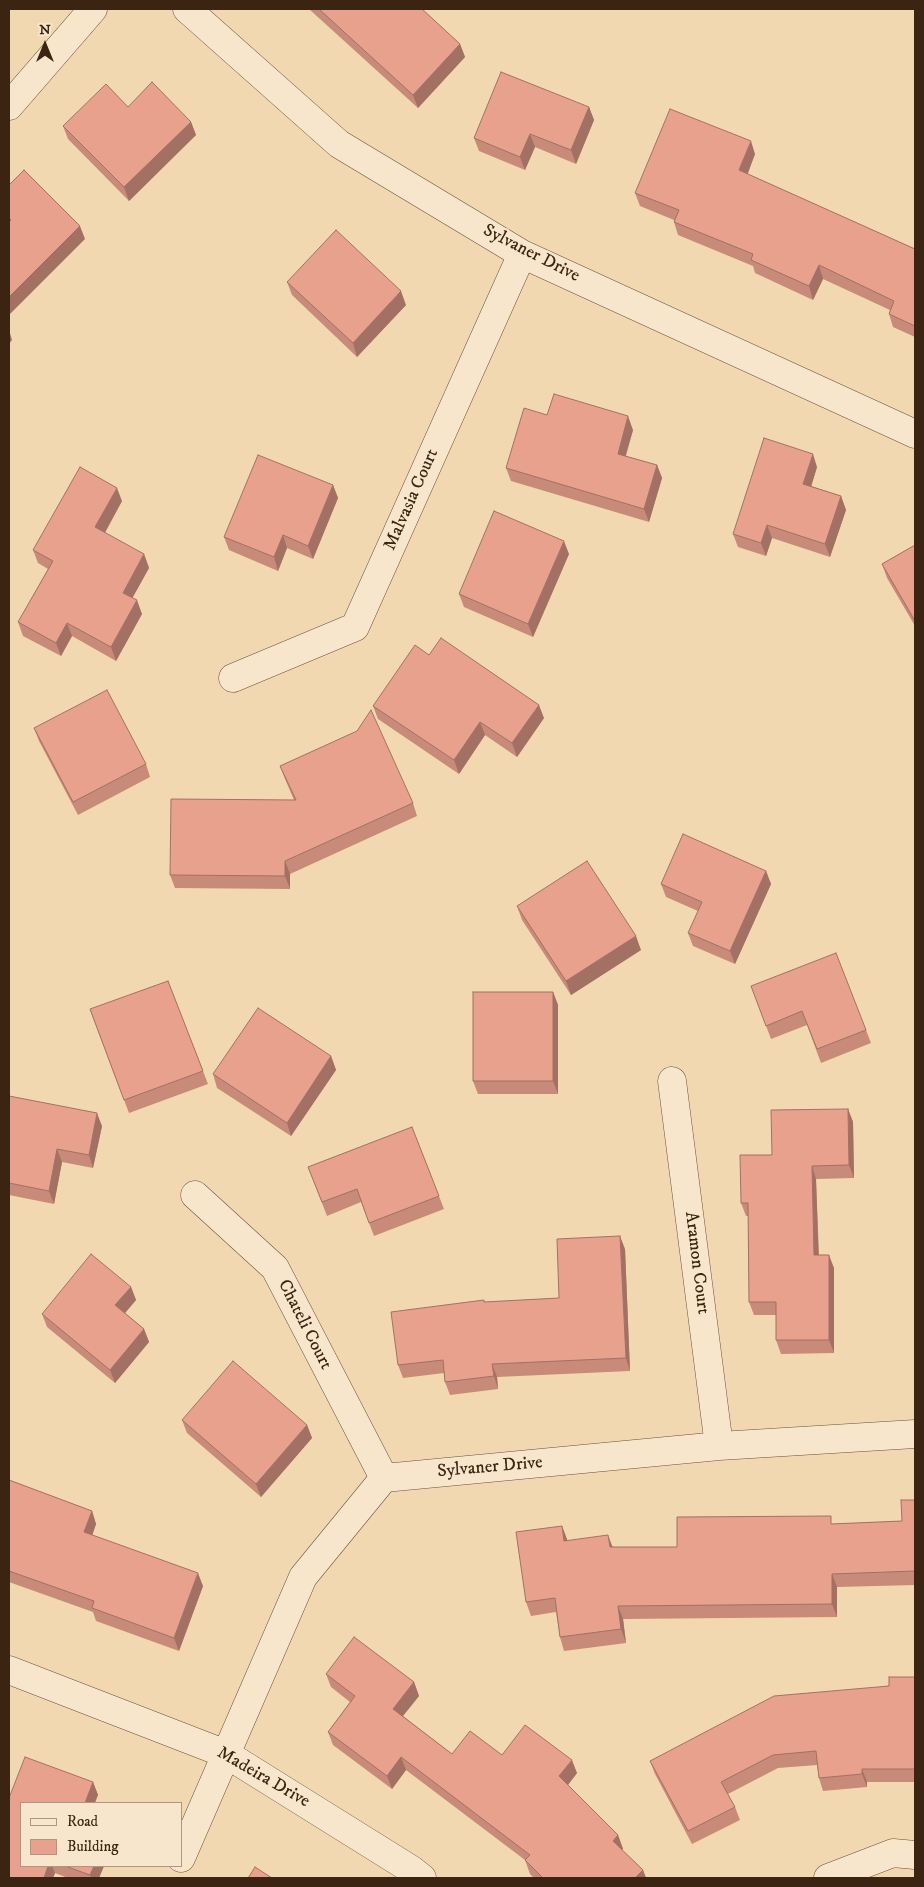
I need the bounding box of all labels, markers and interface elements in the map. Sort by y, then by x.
north arrow [20,20,70,70]
text: N [39,21,51,39]
street label: Sylvaner Drive [479,220,583,288]
street label: Malvasia Court [380,446,444,554]
street label: Aramon Court [679,1210,713,1316]
street label: Chateli Court [272,1276,336,1374]
street label: Sylvaner Drive [436,1453,544,1483]
street label: Madeira Drive [213,1743,313,1813]
legend [20,1802,182,1867]
text: Road [67,1812,98,1831]
text: Building [67,1837,119,1856]

